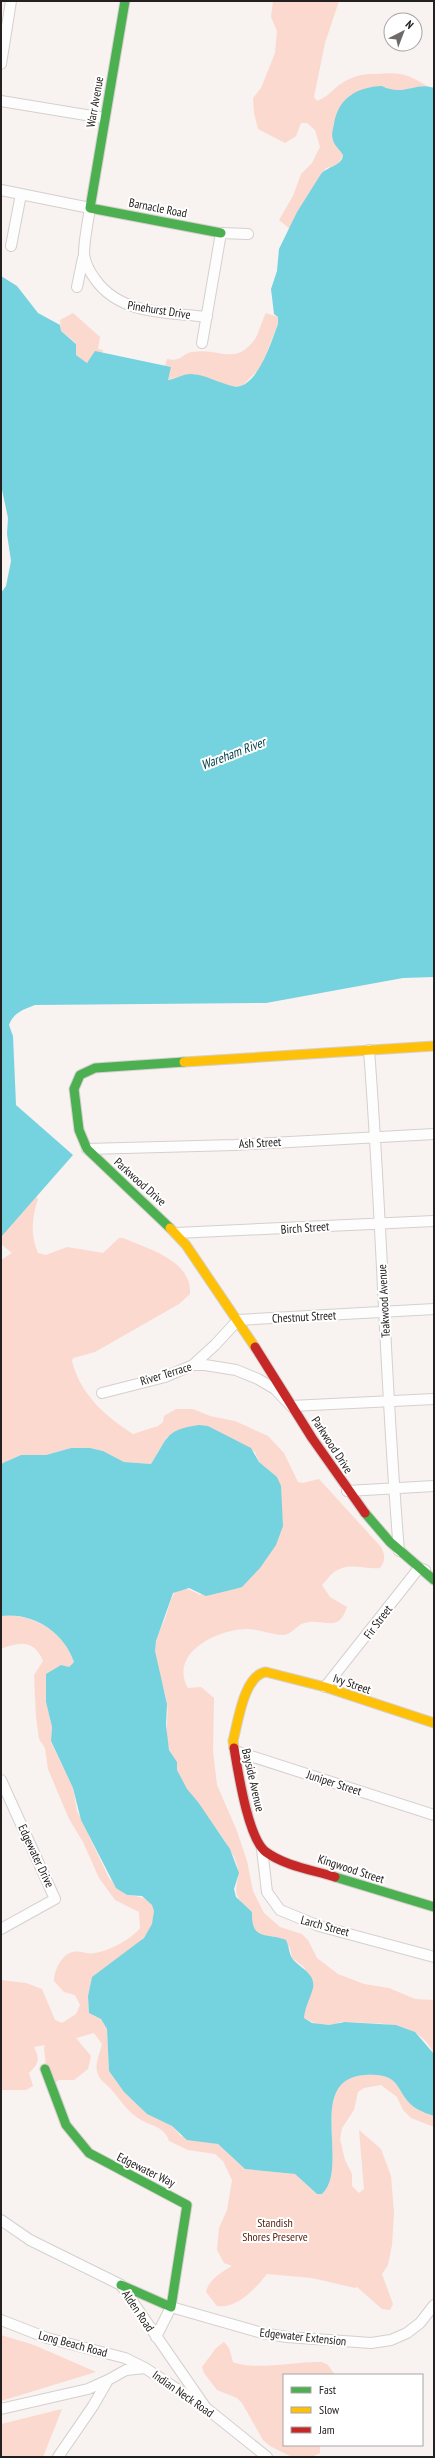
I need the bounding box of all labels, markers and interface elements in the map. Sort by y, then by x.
north arrow [383,12,423,52]
text: N [403,17,417,32]
street label: Warr Avenue [83,75,106,129]
street label: Barnacle Road [128,195,188,220]
street label: Pinehurst Drive [126,297,192,322]
water label: Wareham River [199,733,270,774]
street label: Ash Street [238,1134,282,1151]
street label: Parkwood Drive [111,1154,169,1209]
street label: Birch Street [280,1218,330,1237]
street label: Teakwood Avenue [374,1264,393,1338]
street label: Chestnut Street [272,1307,337,1326]
street label: River Terrace [138,1359,193,1388]
street label: Parkwood Drive [309,1414,356,1476]
street label: Fir Street [360,1601,396,1641]
street label: Ivy Street [331,1670,374,1697]
street label: Bayside Avenue [239,1747,268,1813]
street label: Juniper Street [304,1766,364,1799]
street label: Edgewater Drive [15,1822,58,1890]
street label: Kingwood Street [316,1851,387,1887]
street label: Larch Street [299,1912,352,1939]
street label: Edgewater Way [115,2149,178,2190]
park label: Standish Shores Preserve [242,2215,308,2244]
street label: Alden Road [119,2287,158,2334]
street label: Edgewater Extension [259,2325,347,2349]
street label: Long Beach Road [37,2327,109,2360]
street label: Indian Neck Road [150,2367,217,2420]
legend [283,2374,423,2446]
text: Fast [319,2382,337,2397]
text: Slow [319,2402,340,2417]
text: Jam [318,2422,335,2437]

